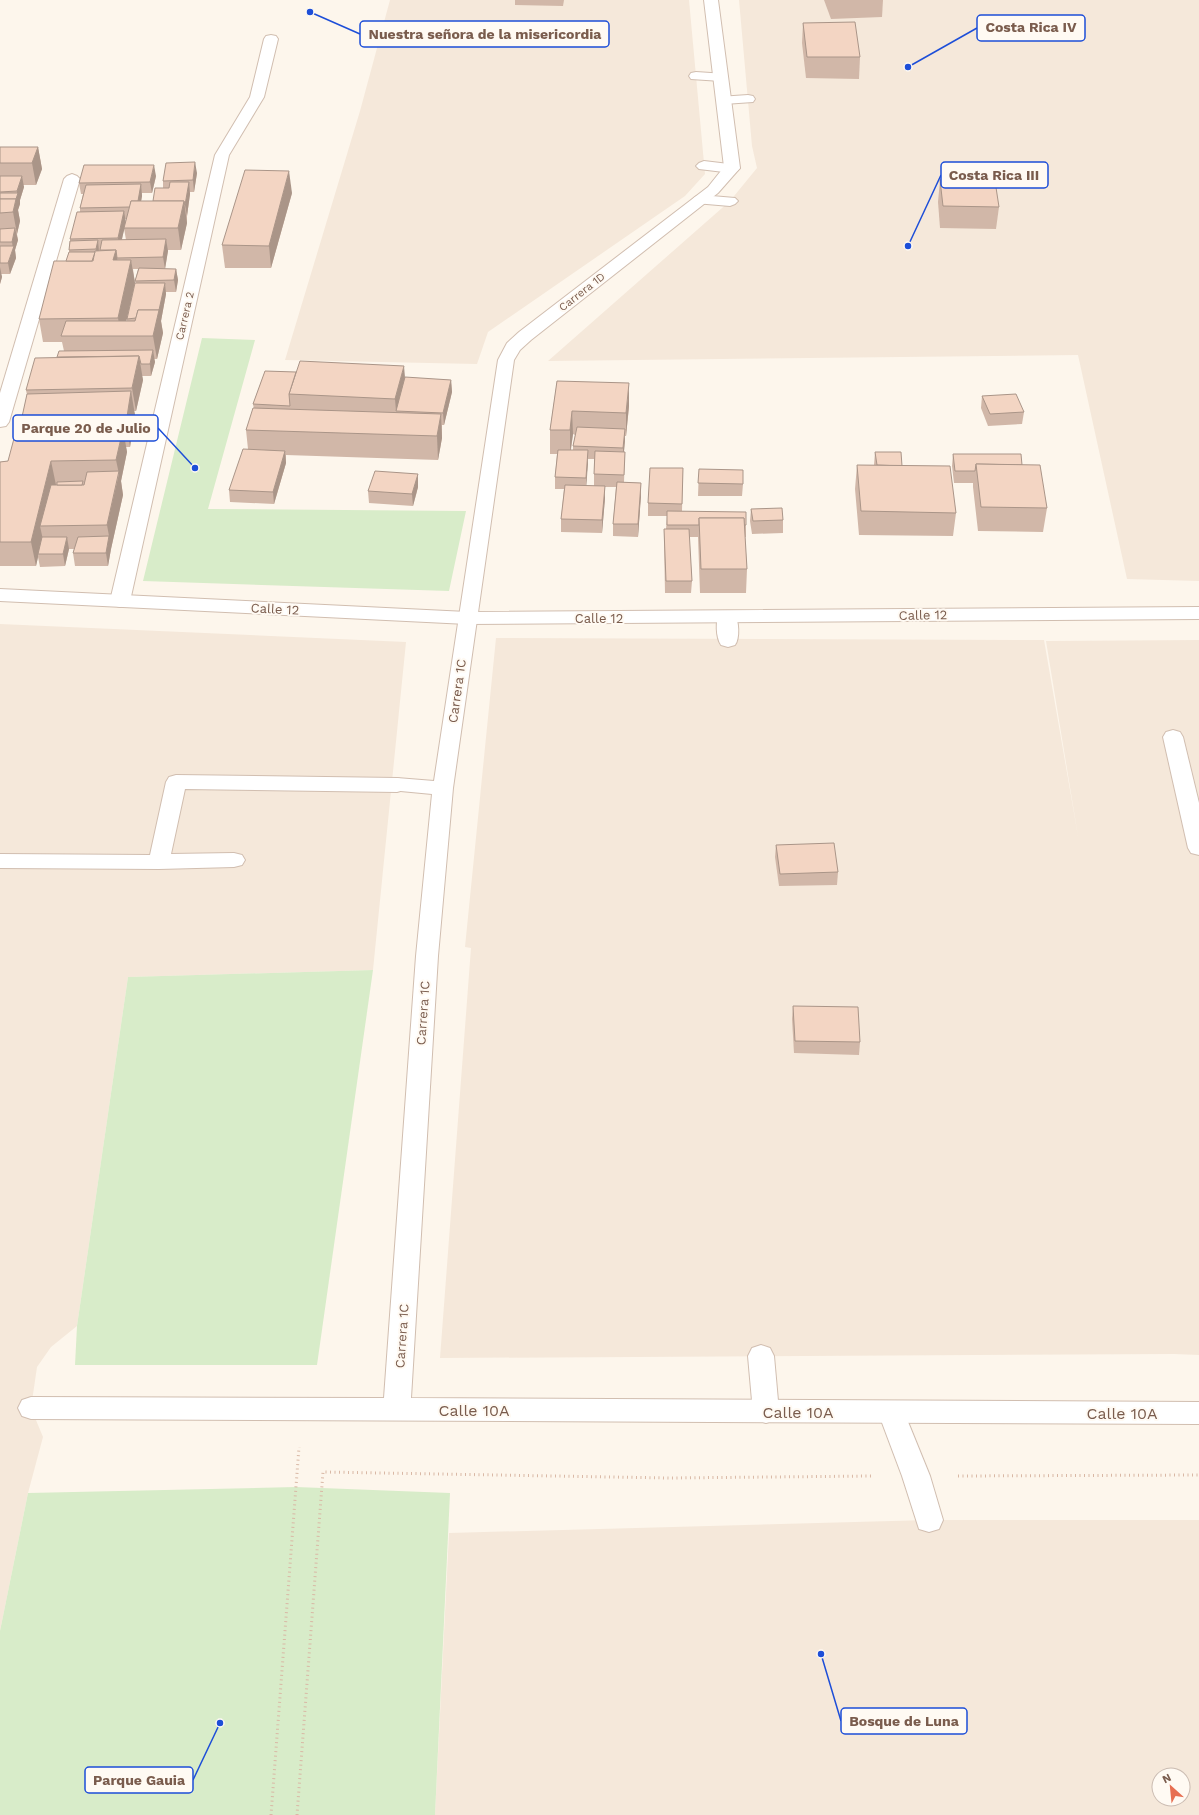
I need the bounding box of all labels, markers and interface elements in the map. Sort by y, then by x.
callout: Costa Rica IV [977,15,1085,41]
text: Costa Rica IV [985,19,1077,35]
callout: Nuestra señora de la misericordia [360,21,609,47]
text: Nuestra señora de la misericordia [369,26,602,42]
callout: Costa Rica III [941,162,1048,188]
text: Costa Rica III [949,167,1039,183]
street label: Carrera 1D [556,270,608,314]
street label: Carrera 2 [173,290,197,342]
callout: Parque 20 de Julio [13,415,158,441]
text: Parque 20 de Julio [21,420,151,436]
street label: Calle 12 [250,600,300,618]
street label: Calle 12 [899,607,947,623]
street label: Calle 12 [575,611,623,626]
street label: Carrera 1C [445,658,469,724]
street label: Carrera 1C [413,980,433,1046]
street label: Carrera 1C [392,1303,412,1369]
street label: Calle 10A [439,1401,510,1420]
street label: Calle 10A [763,1403,834,1422]
street label: Calle 10A [1087,1404,1158,1423]
callout: Bosque de Luna [841,1708,967,1734]
text: Bosque de Luna [849,1713,960,1729]
callout: Parque Gauia [85,1767,193,1793]
north arrow [1151,1767,1191,1807]
text: N [1160,1771,1173,1786]
text: Parque Gauia [93,1772,186,1788]

